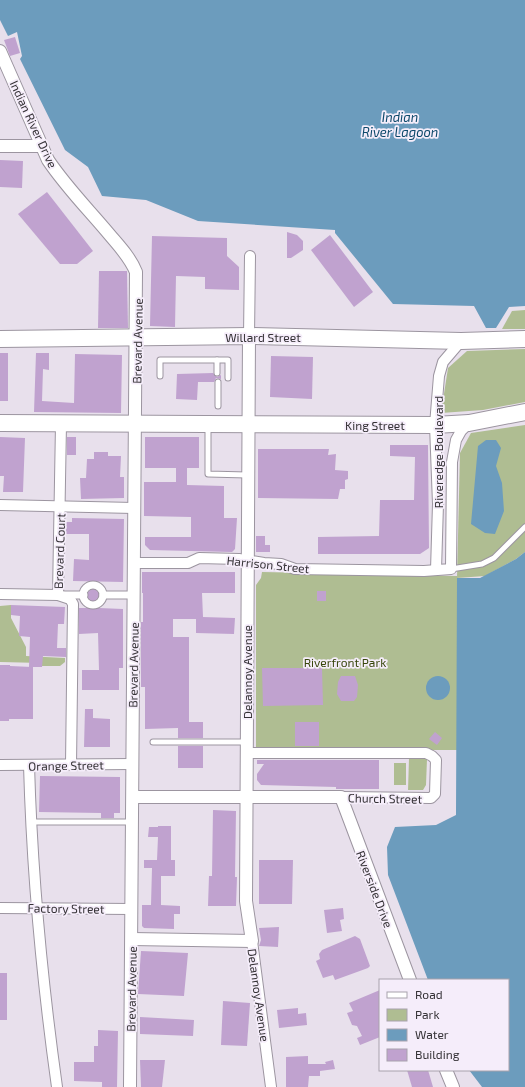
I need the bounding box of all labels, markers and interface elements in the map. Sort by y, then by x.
street label: Indian River Drive [8,78,60,170]
water label: Indian River Lagoon [362,109,438,140]
street label: Brevard Avenue [129,298,145,384]
street label: Willard Street [225,330,301,344]
street label: Riveredge Boulevard [431,396,445,508]
street label: King Street [345,418,405,432]
street label: Brevard Court [51,513,67,589]
street label: Harrison Street [226,553,310,575]
street label: Brevard Avenue [125,622,141,708]
street label: Delannoy Avenue [240,625,254,719]
park label: Riverfront Park [304,655,386,669]
street label: Orange Street [28,757,104,773]
street label: Church Street [348,790,423,806]
street label: Riverside Drive [354,848,396,930]
street label: Factory Street [27,900,105,916]
street label: Brevard Avenue [123,946,139,1032]
street label: Delannoy Avenue [246,948,272,1042]
legend [379,979,509,1071]
text: Road [415,987,443,1001]
text: Park [415,1007,440,1021]
text: Water [415,1027,449,1041]
text: Building [415,1047,460,1061]

